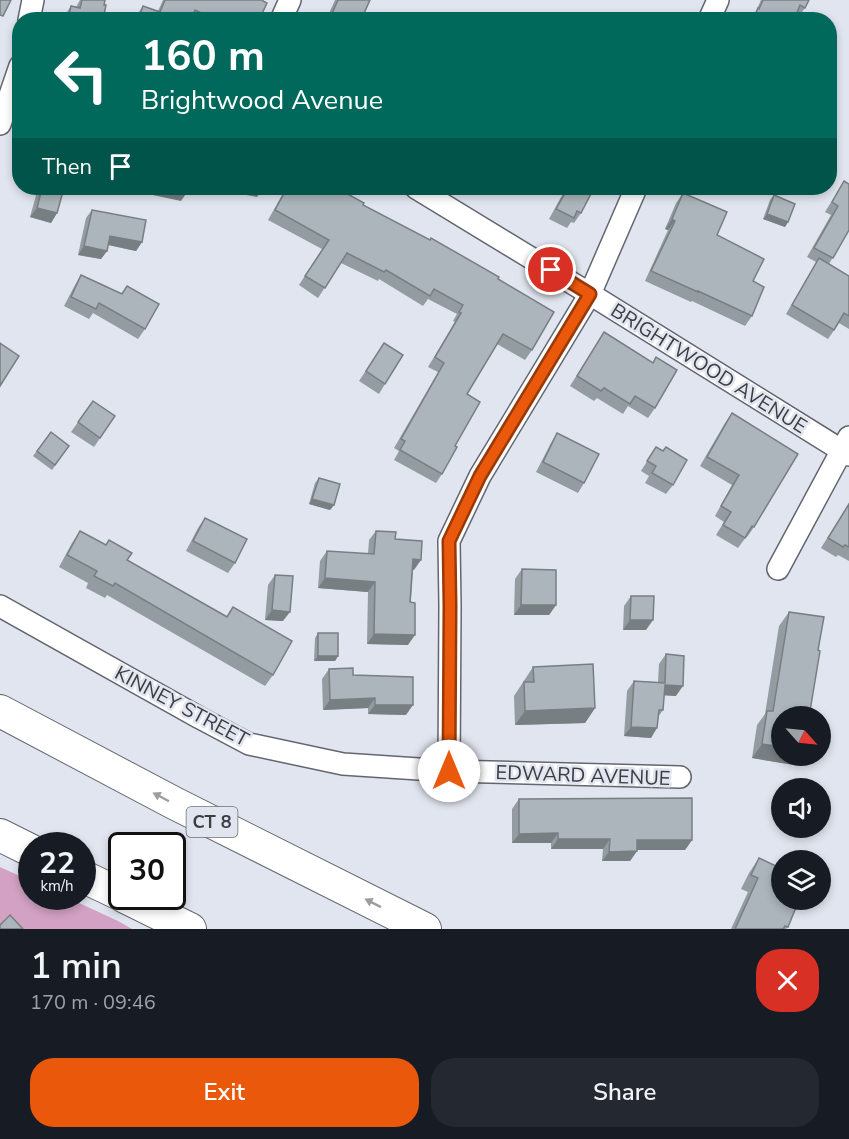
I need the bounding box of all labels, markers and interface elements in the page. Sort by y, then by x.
text: 160 m [141,28,265,85]
icon: left [42,36,120,114]
text: Brightwood Avenue [141,82,383,119]
icon: arrive [104,150,137,183]
text: Then [42,152,92,182]
pin [525,244,576,295]
icon: arrive [534,253,567,286]
street label: BRIGHTWOOD AVENUE [606,297,812,440]
street label: KINNEY STREET [110,660,254,753]
north arrow [771,706,831,766]
map controls [771,706,831,910]
position arrow [417,739,481,803]
street label: EDWARD AVENUE [495,759,671,792]
button: sound [771,778,831,838]
one-way arrow [153,792,170,802]
road number: CT 8 [186,807,238,837]
speed limit sign: 30 [108,832,186,910]
text: 22 [39,843,75,884]
button: layers [771,850,831,910]
text: km/h [40,876,74,896]
one-way arrow [365,898,382,908]
text: 1 min [30,942,122,991]
button: close [756,949,819,1012]
text: 170 m · 09:46 [30,989,156,1016]
button: Exit [30,1058,419,1127]
button: Share [431,1058,819,1127]

